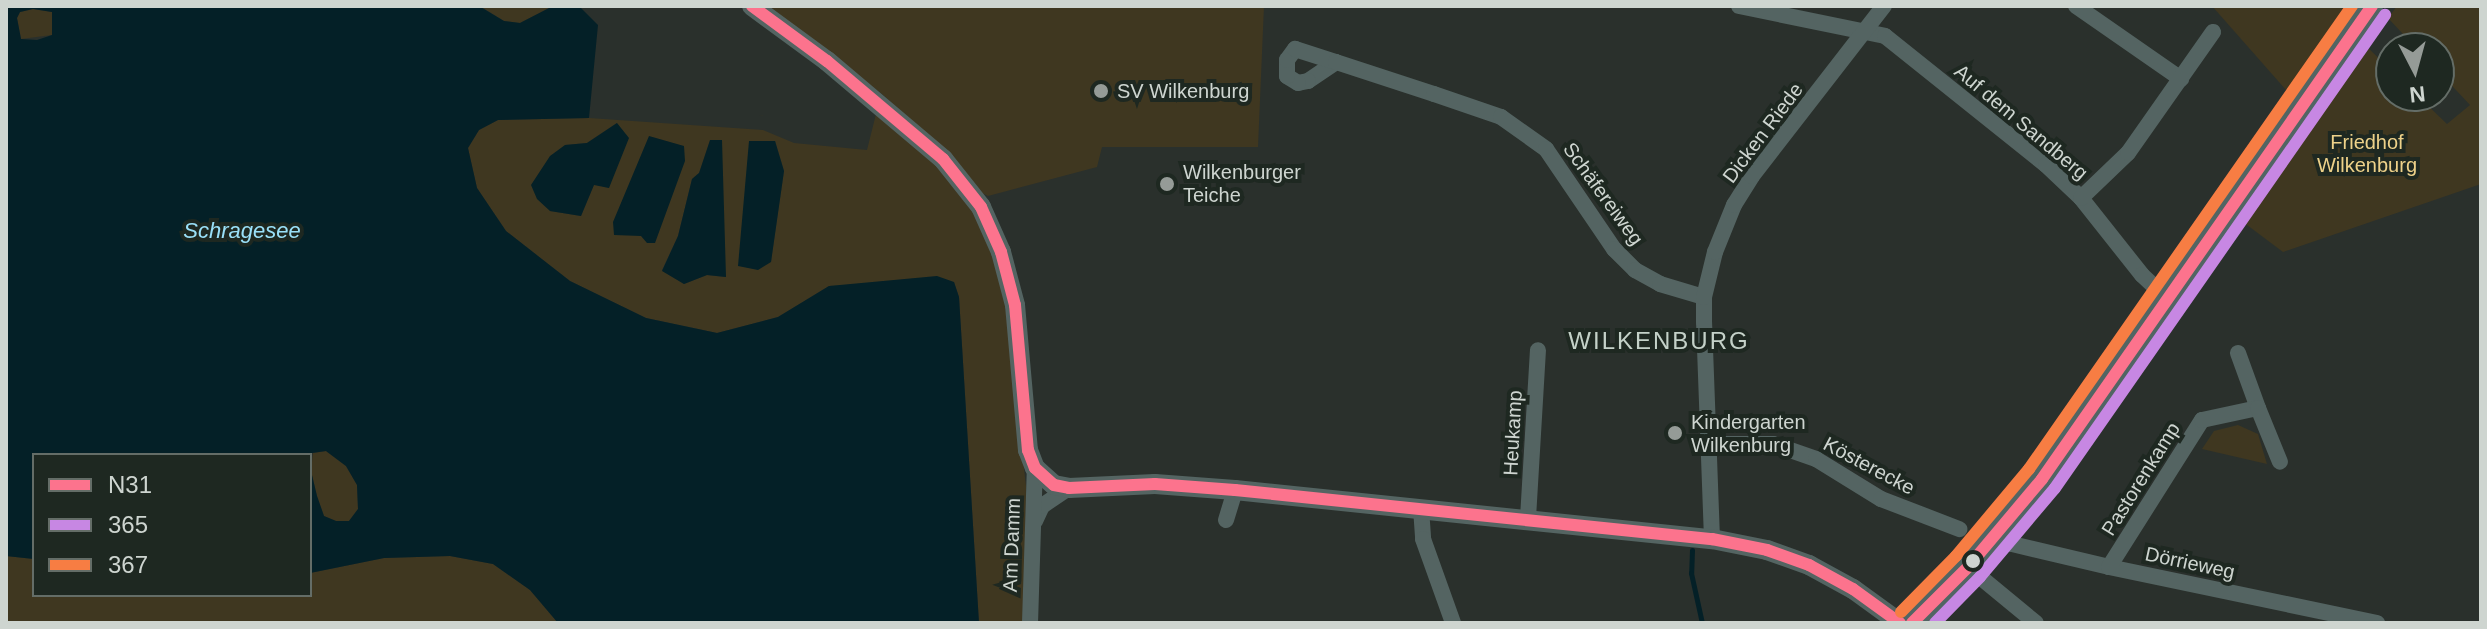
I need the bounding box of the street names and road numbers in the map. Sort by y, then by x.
street label: Auf dem Sandberg [1949,59,2093,185]
street label: Dicken Riede [1718,78,1808,188]
street label: Schäfereiweg [1558,138,1648,250]
street label: Heukamp [1499,390,1527,476]
street label: Pastorenkamp [2097,418,2185,540]
street label: Kösterecke [1819,432,1919,500]
street label: Am Damm [998,497,1026,593]
street label: Dörrieweg [2143,542,2237,584]

